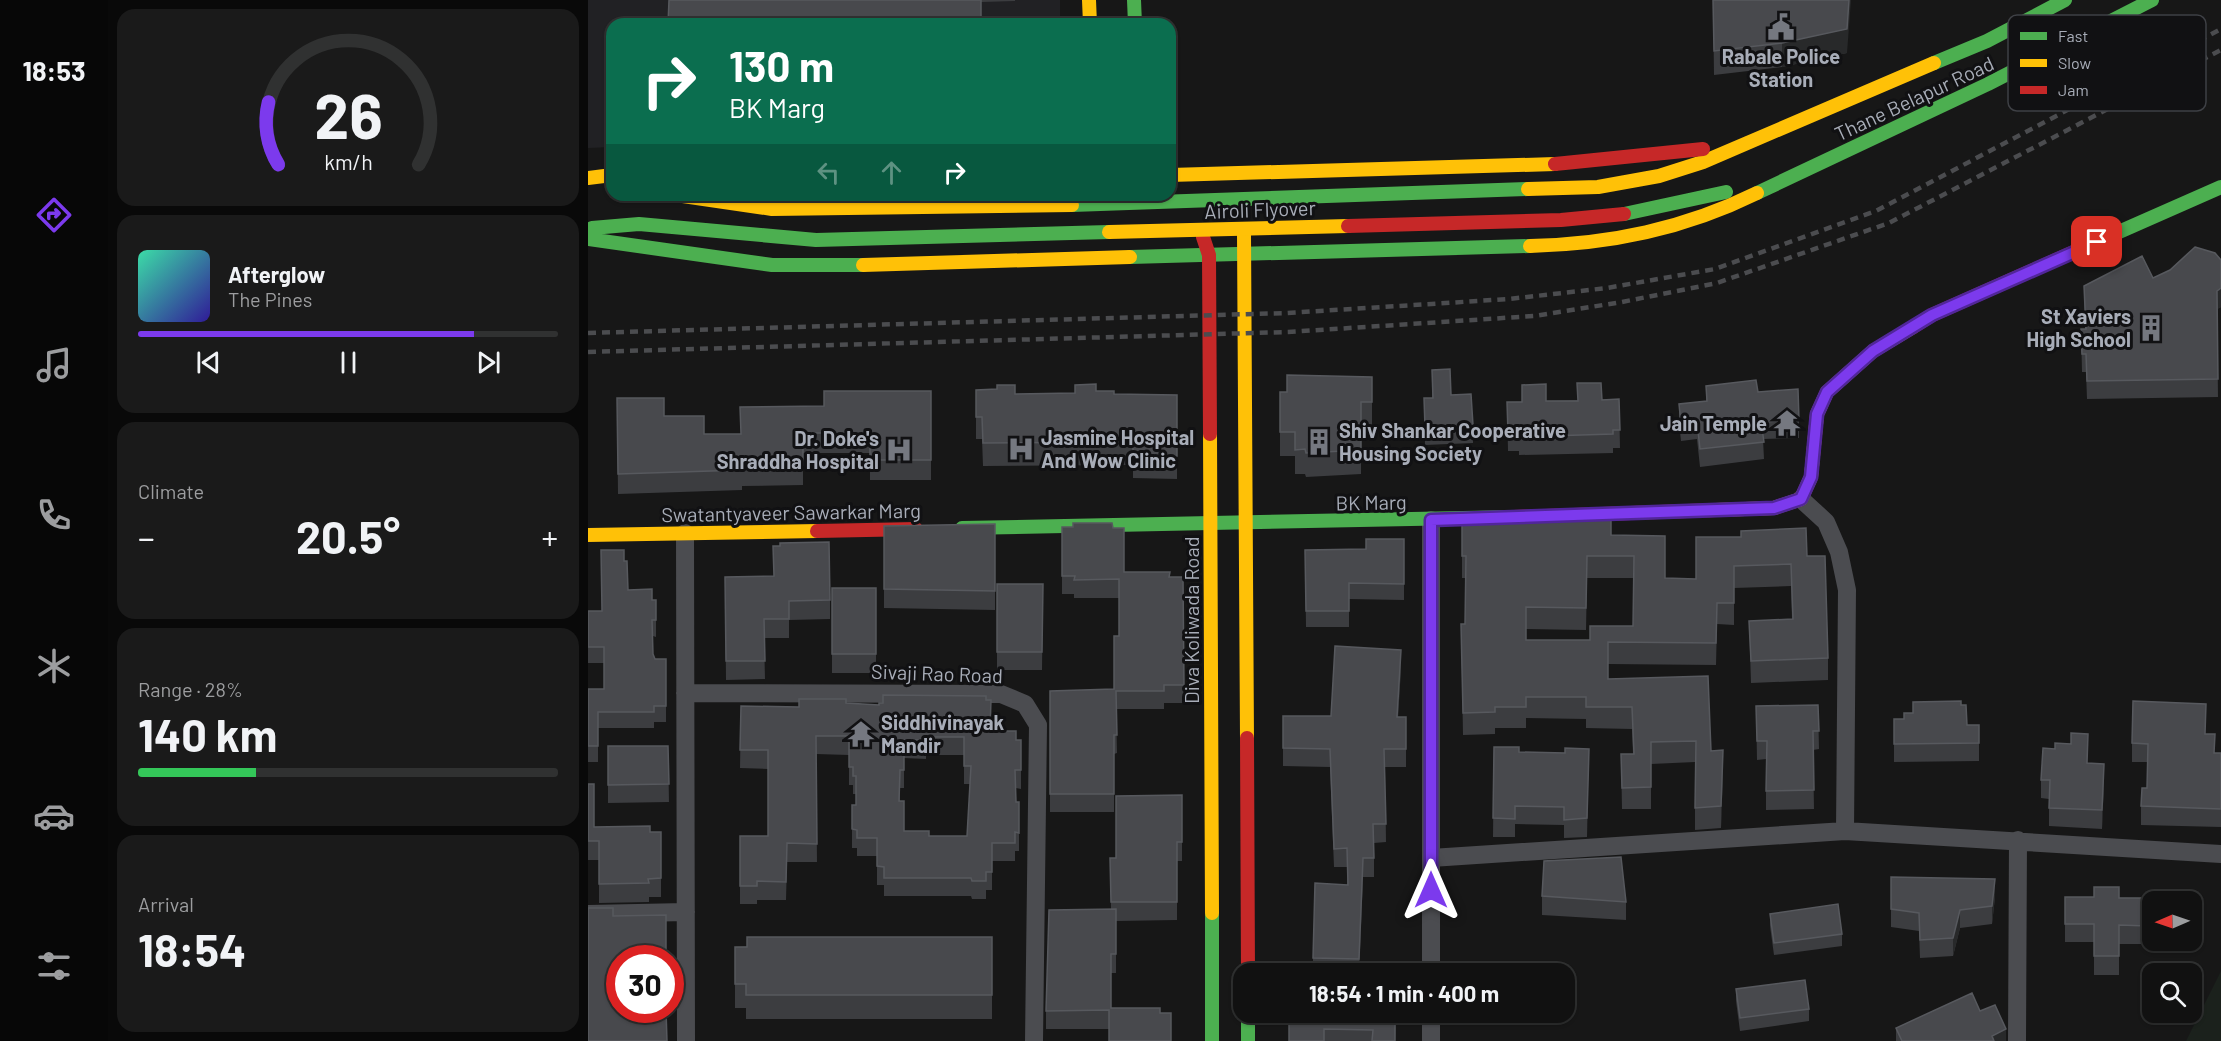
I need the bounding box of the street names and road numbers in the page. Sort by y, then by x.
street label: Thane Belapur Road [1831,51,1997,145]
street label: Airoli Flyover [1204,195,1316,223]
street label: BK Marg [1335,489,1407,515]
street label: Swatantyaveer Sawarkar Marg [661,498,921,526]
street label: Diva Koliwada Road [1179,536,1203,704]
street label: Sivaji Rao Road [871,659,1003,687]

